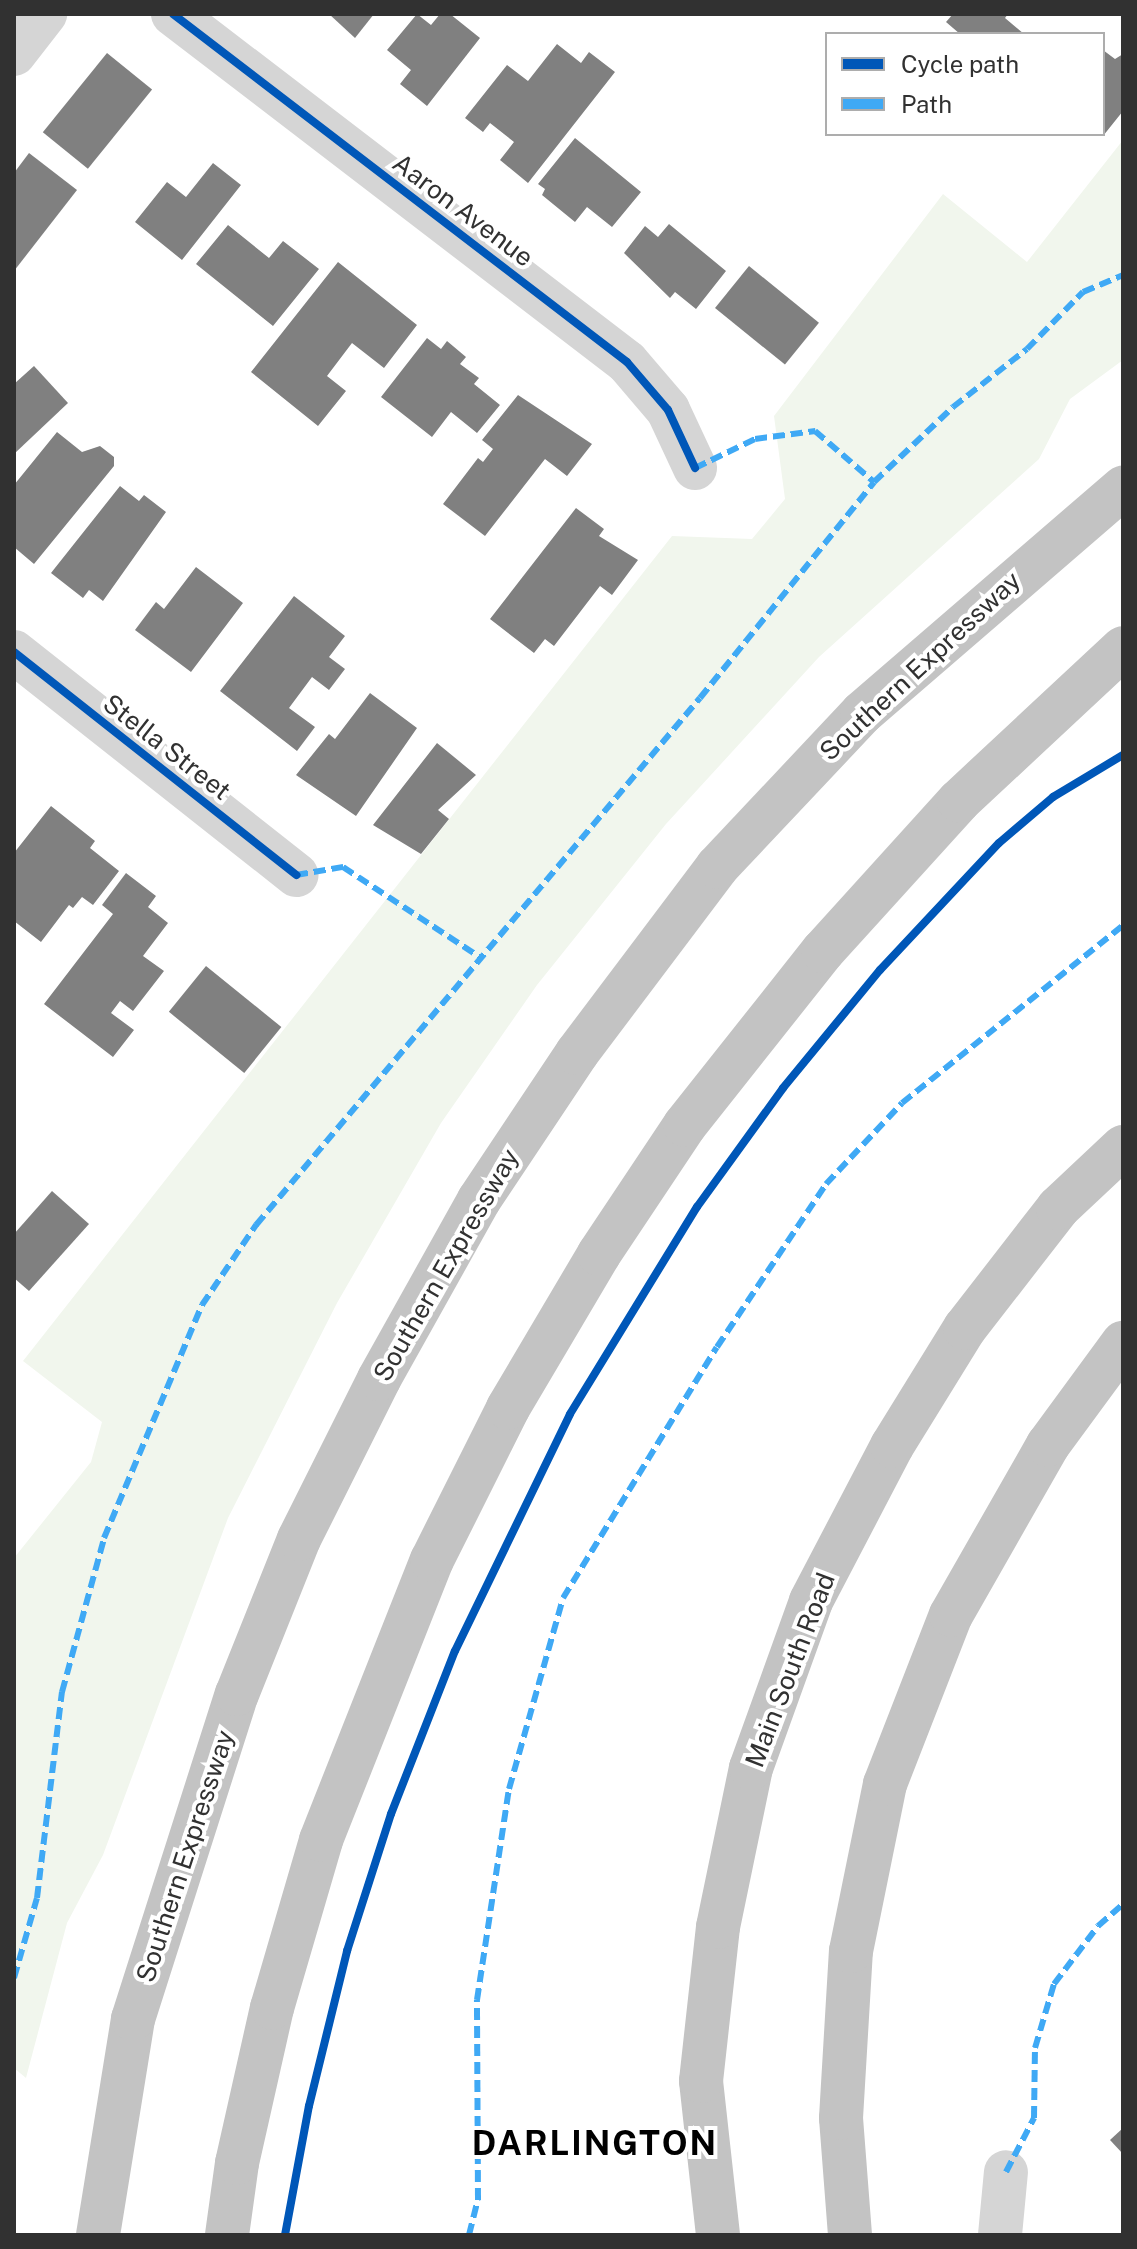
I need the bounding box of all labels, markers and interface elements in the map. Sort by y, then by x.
legend [825,32,1105,136]
text: Cycle path [901,50,1019,78]
text: Path [901,90,952,118]
street label: Aaron Avenue [386,147,540,273]
street label: Southern Expressway [813,565,1027,767]
street label: Stella Street [97,688,237,806]
street label: Southern Expressway [367,1143,525,1387]
street label: Main South Road [739,1569,841,1771]
street label: Southern Expressway [130,1726,240,1986]
district label: DARLINGTON [472,2124,718,2164]

